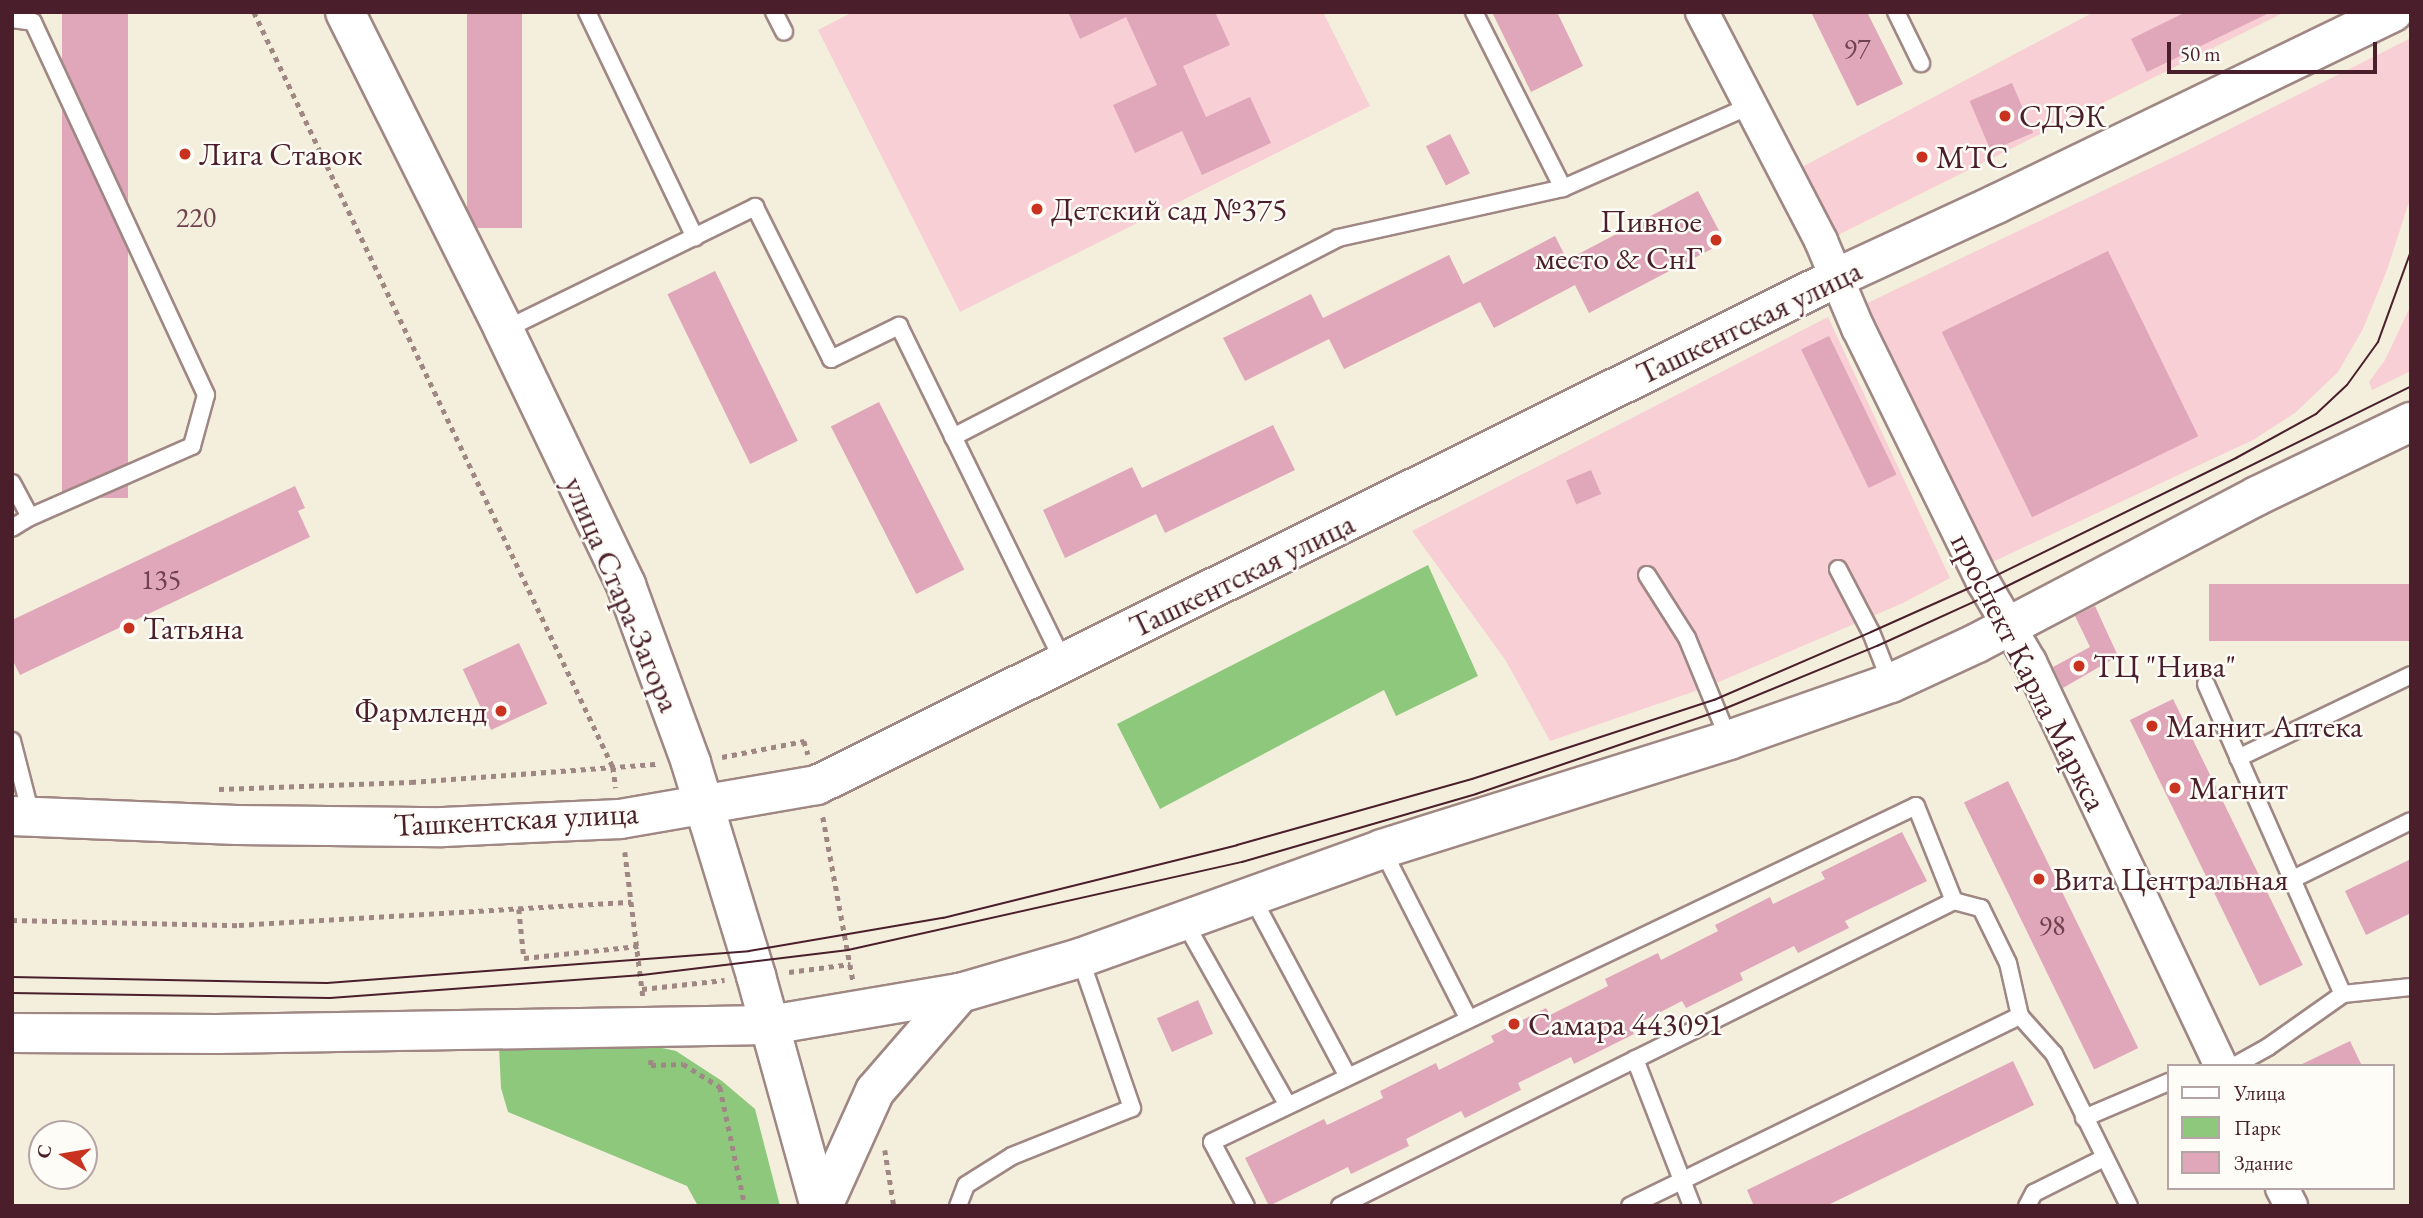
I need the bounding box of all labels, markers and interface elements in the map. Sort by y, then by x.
scale bar [2171,28,2381,72]
house number: 97 [1844,31,1870,65]
text: 50 m [2180,40,2221,67]
place label: СДЭК [2019,97,2106,135]
marker: СДЭК [1997,108,2013,124]
place label: Лига Ставок [199,135,362,173]
place label: МТС [1936,138,2008,176]
marker: Лига Ставок [177,146,193,162]
marker: МТС [1914,149,1930,165]
place label: Детский сад №375 [1051,190,1287,228]
house number: 220 [176,200,216,234]
marker: Детский сад №375 [1029,201,1045,217]
place label: Пивное место & СнГ [1535,203,1702,278]
marker: Пивное место & СнГ [1708,232,1724,248]
street label: Ташкентская улица [1630,251,1868,393]
street label: улица Стара-Загора [555,470,689,718]
street label: Ташкентская улица [1123,504,1361,646]
street label: проспект Карла Маркса [1942,527,2116,817]
house number: 135 [141,562,181,596]
place label: Татьяна [143,609,244,647]
marker: Татьяна [121,620,137,636]
place label: ТЦ "Нива" [2093,647,2236,685]
marker: ТЦ "Нива" [2071,658,2087,674]
place label: Фармленд [354,692,487,730]
marker: Фармленд [493,703,509,719]
place label: Магнит Аптека [2166,707,2363,745]
marker: Магнит Аптека [2144,718,2160,734]
place label: Магнит [2189,769,2288,807]
marker: Магнит [2167,780,2183,796]
street label: Ташкентская улица [392,793,640,845]
place label: Вита Центральная [2053,860,2288,898]
marker: Вита Центральная [2031,871,2047,887]
house number: 98 [2039,908,2065,942]
place label: Самара 443091 [1528,1005,1724,1043]
marker: Самара 443091 [1506,1016,1522,1032]
legend [2168,1064,2395,1190]
text: Улица [2234,1079,2286,1106]
text: Парк [2234,1114,2281,1141]
north arrow [28,1120,98,1190]
text: С [30,1142,57,1160]
text: Здание [2234,1149,2293,1176]

